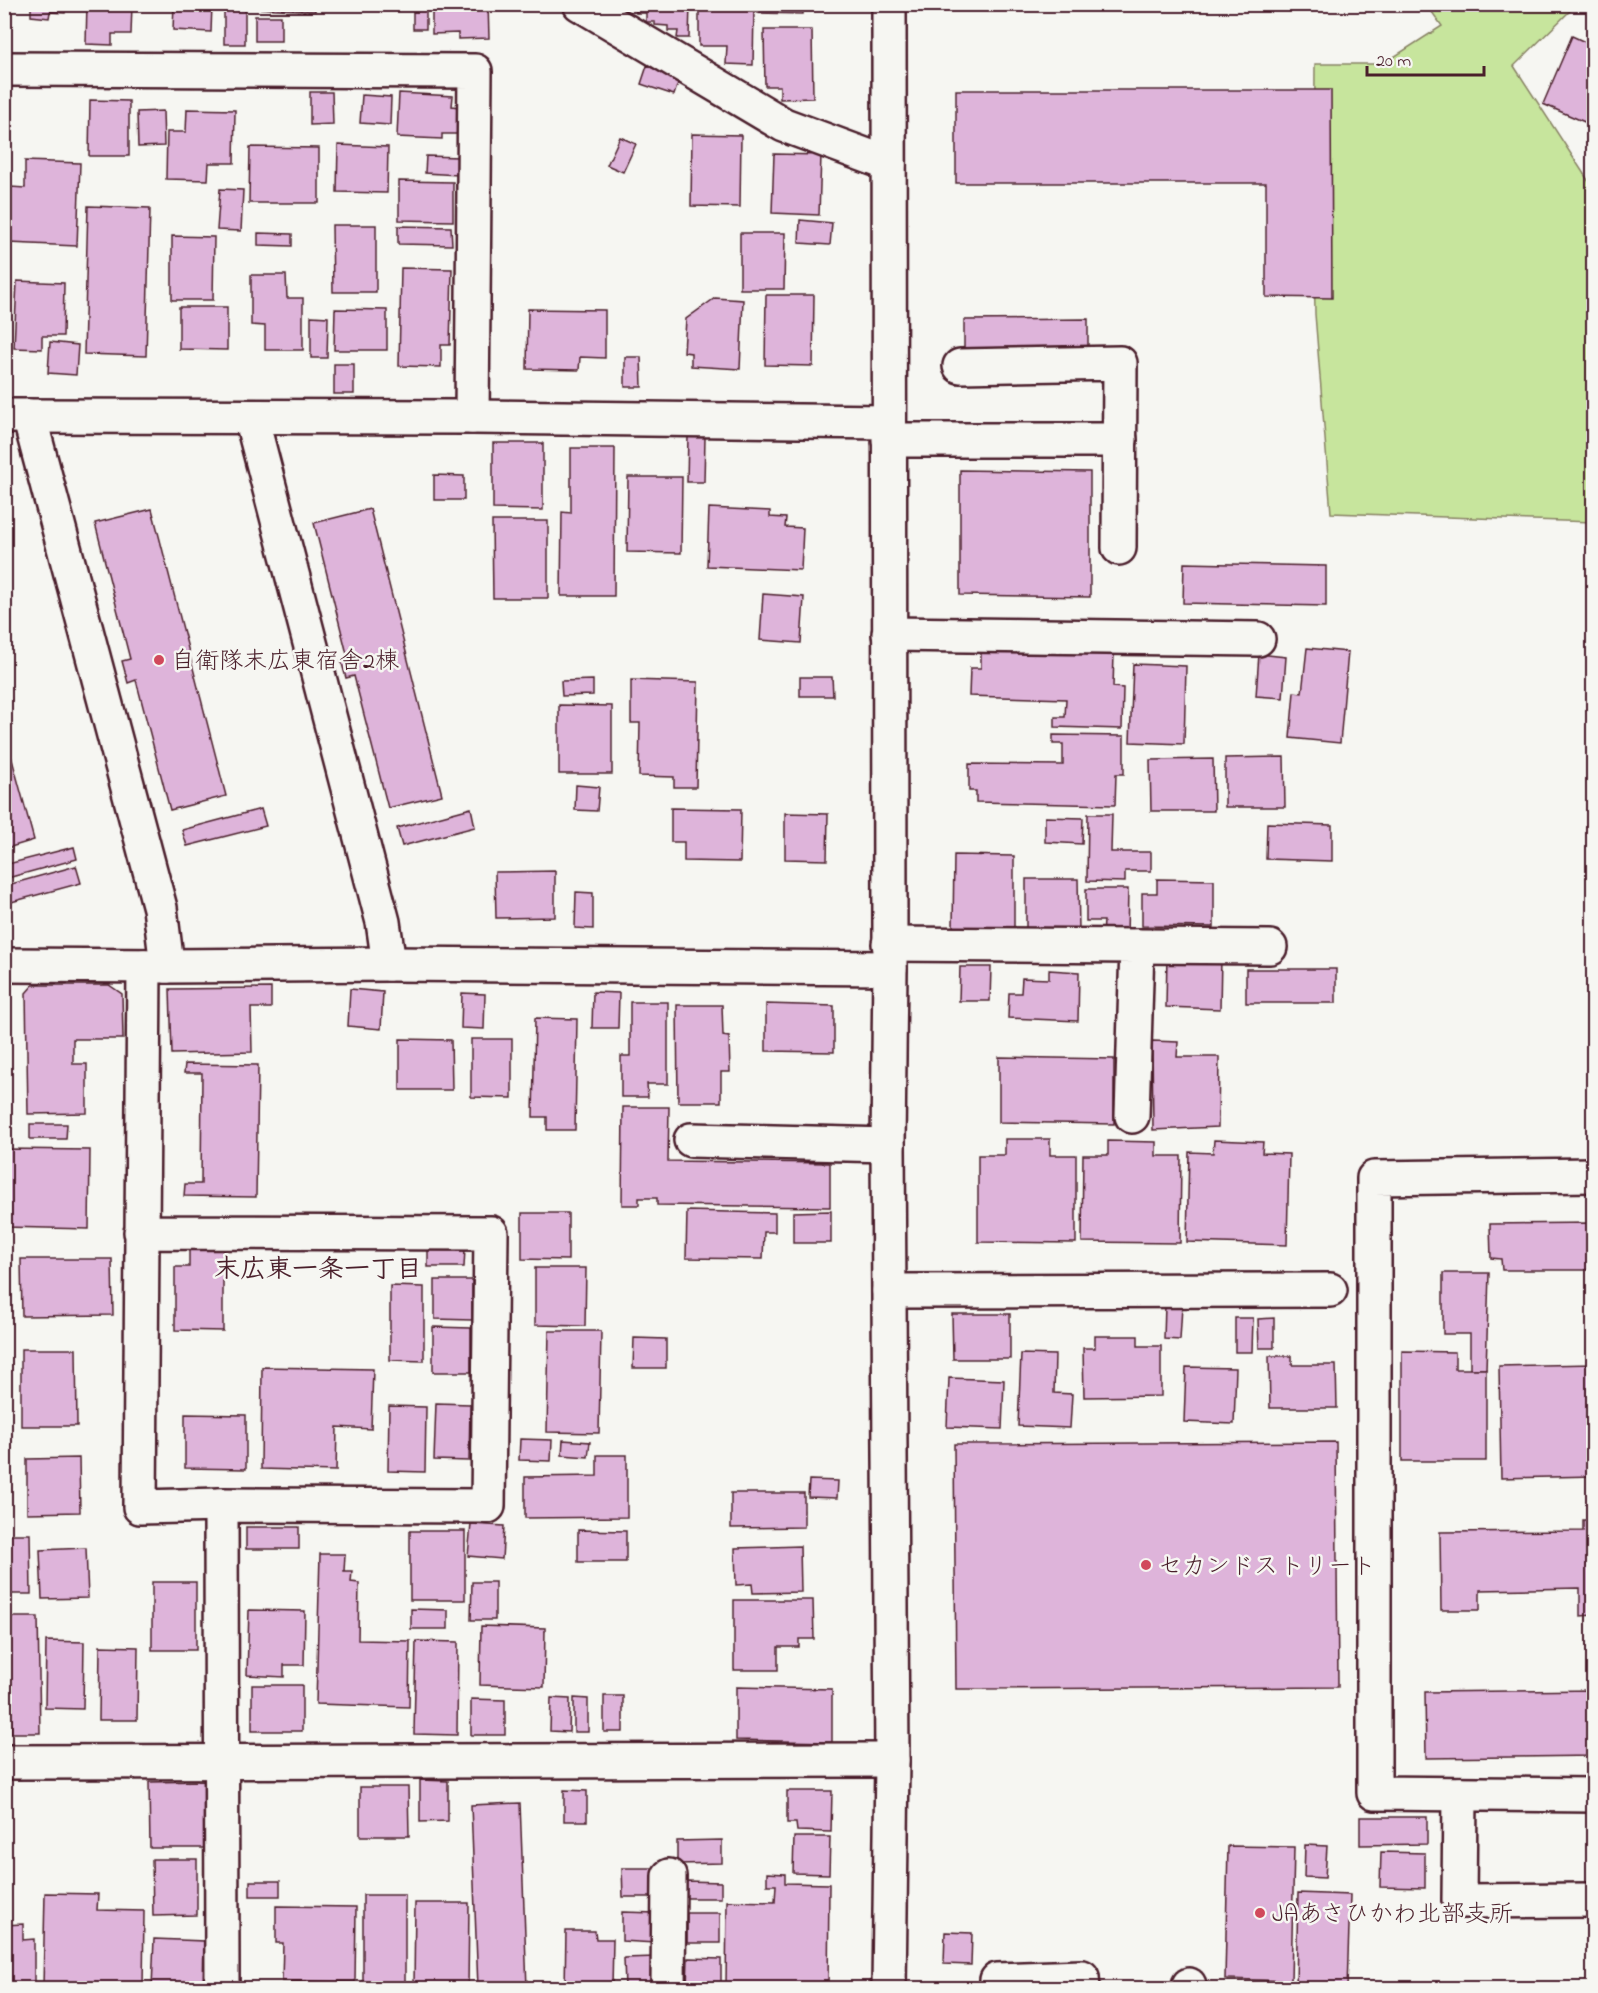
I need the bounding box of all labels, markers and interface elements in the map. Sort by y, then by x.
scale bar [1367,39,1484,77]
text: 20 m [1376,49,1411,75]
place label: 自衛隊末広東宿舎2棟 [171,645,399,680]
marker: 自衛隊末広東宿舎2棟 [152,653,166,667]
district label: 末広東一条一丁目 [214,1252,422,1290]
place label: セカンドストリート [1158,1550,1376,1585]
marker: セカンドストリート [1139,1558,1153,1572]
place label: JAあさひかわ北部支所 [1272,1898,1513,1933]
marker: JAあさひかわ北部支所 [1253,1906,1267,1920]

